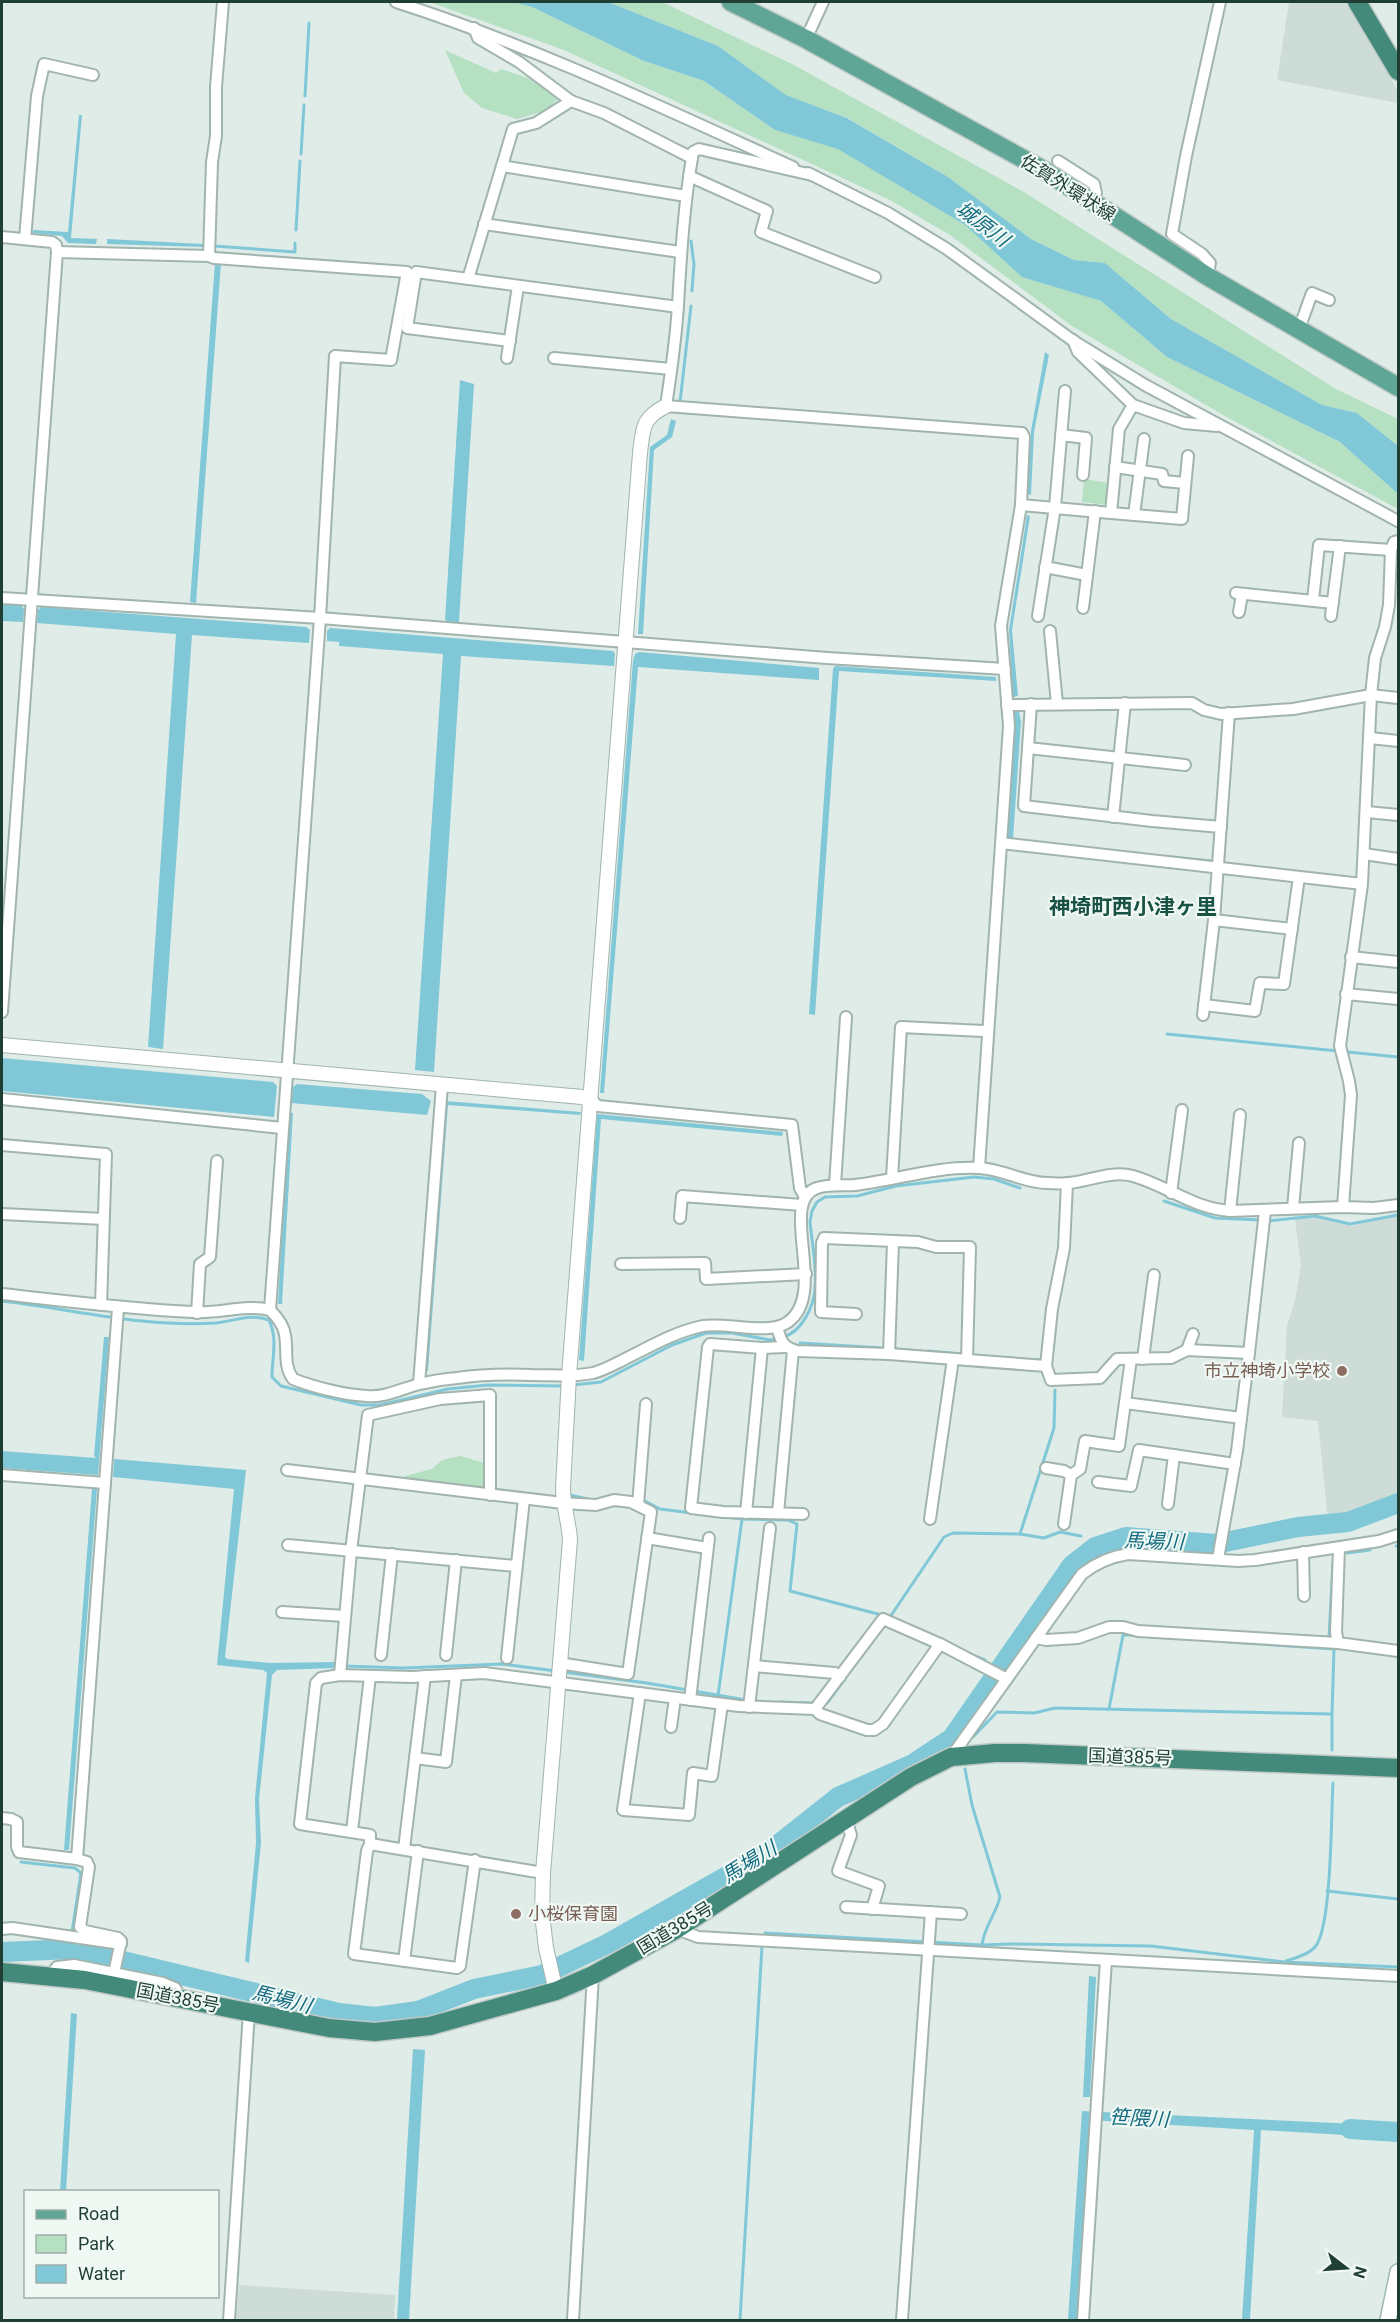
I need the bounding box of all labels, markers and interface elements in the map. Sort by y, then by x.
street label: 佐賀外環状線 [1017,150,1120,225]
water label: 城原川 [952,196,1016,253]
district label: 神埼町西小津ヶ里 [1049,895,1217,919]
place label: 市立神埼小学校 [1204,1360,1330,1381]
marker: 市立神埼小学校 [1335,1364,1349,1378]
water label: 馬場川 [1124,1528,1186,1554]
street label: 国道385号 [1087,1745,1173,1768]
water label: 馬場川 [717,1835,782,1888]
street label: 国道385号 [633,1897,716,1958]
place label: 小桜保育園 [528,1903,618,1924]
marker: 小桜保育園 [509,1907,523,1921]
street label: 国道385号 [135,1979,222,2016]
water label: 馬場川 [250,1980,316,2018]
water label: 笹隈川 [1108,2104,1172,2132]
legend [24,2190,219,2298]
text: Road [78,2203,119,2224]
text: Park [78,2233,115,2254]
north arrow [1316,2238,1376,2298]
text: Water [78,2263,125,2284]
text: N [1349,2264,1371,2280]

